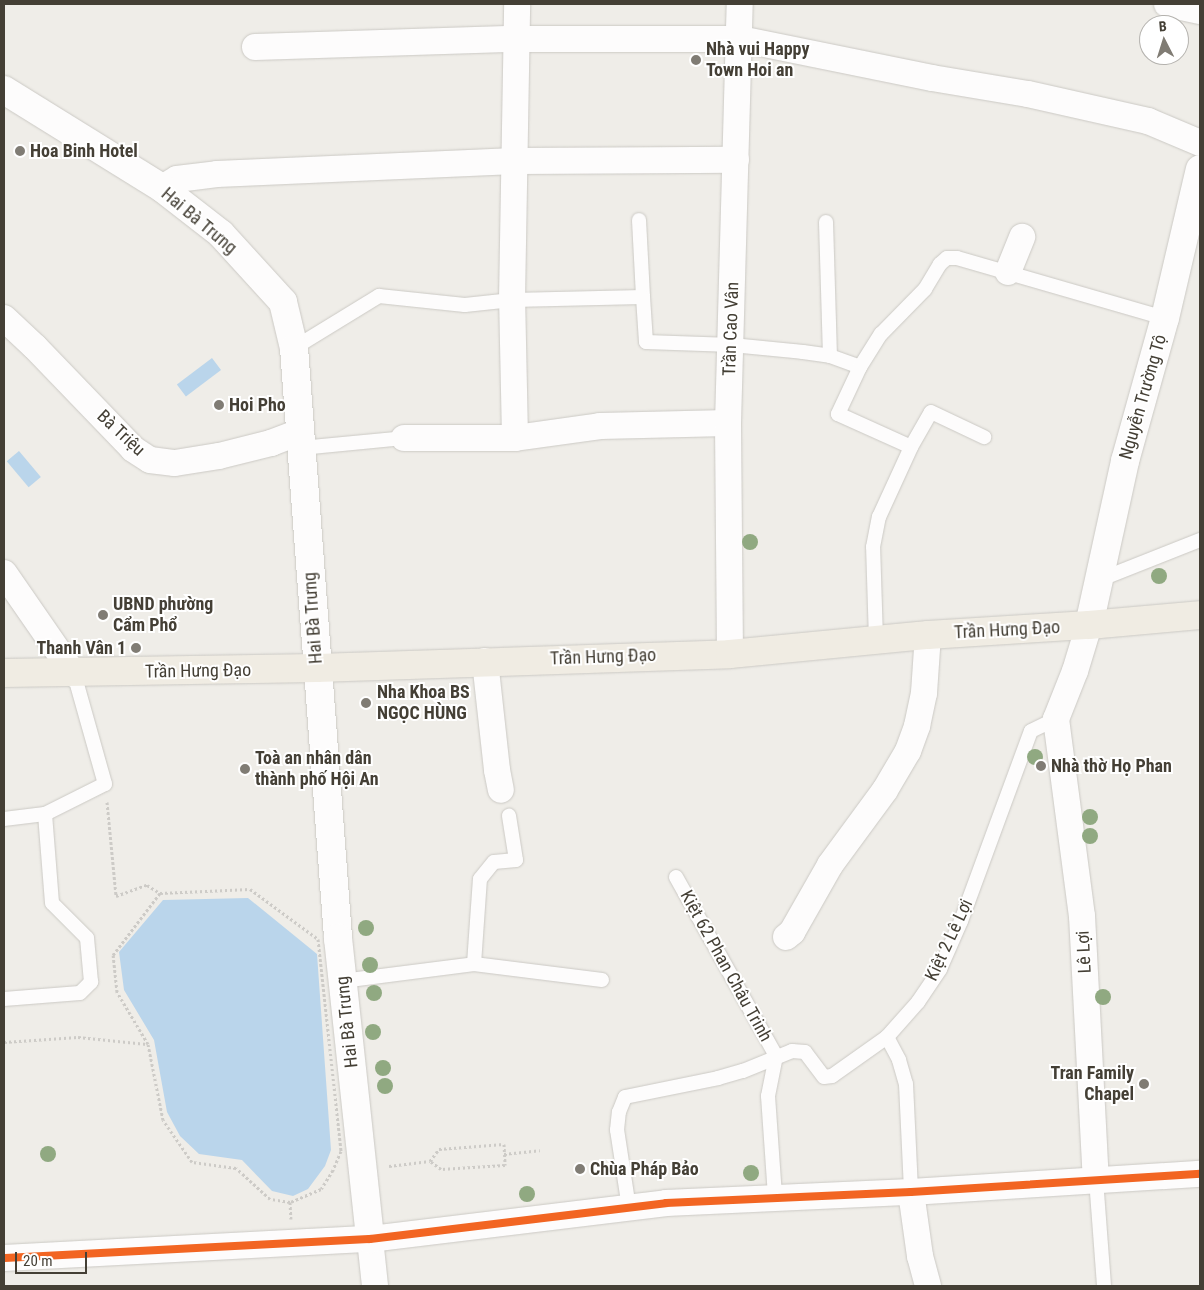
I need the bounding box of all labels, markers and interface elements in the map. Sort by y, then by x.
north arrow [1139,15,1189,65]
text: B [1158,18,1167,34]
place label: Nhà vui Happy Town Hoi an [706,39,809,82]
marker: Nhà vui Happy Town Hoi an [690,54,702,66]
place label: Hoa Binh Hotel [30,140,138,162]
marker: Hoa Binh Hotel [14,145,26,157]
street label: Hai Bà Trưng [157,183,241,259]
street label: Trần Cao Vân [719,281,743,377]
street label: Nguyễn Trường Tộ [1115,332,1171,462]
place label: Hoi Pho [229,394,286,416]
marker: Hoi Pho [213,399,225,411]
street label: Bà Triệu [92,405,150,461]
street label: Hai Bà Trưng [299,571,327,665]
place label: UBND phường Cẩm Phổ [113,594,213,636]
marker: UBND phường Cẩm Phổ [97,609,109,621]
street label: Trần Hưng Đạo [953,616,1061,644]
place label: Thanh Vân 1 [36,637,126,659]
marker: Thanh Vân 1 [130,642,142,654]
street label: Trần Hưng Đạo [550,644,656,670]
street label: Trần Hưng Đạo [145,659,251,683]
place label: Nha Khoa BS NGỌC HÙNG [377,682,470,724]
marker: Nha Khoa BS NGỌC HÙNG [359,696,373,710]
place label: Toà an nhân dân thành phố Hội An [255,748,378,791]
place label: Nhà thờ Họ Phan [1051,755,1172,777]
marker: Nhà thờ Họ Phan [1035,760,1047,772]
marker: Toà an nhân dân thành phố Hội An [239,763,251,775]
street label: Kiệt 62 Phan Châu Trinh [675,886,777,1046]
street label: Kiệt 2 Lê Lợi [921,896,977,984]
street label: Lê Lợi [1072,930,1096,974]
street label: Hai Bà Trưng [331,975,363,1069]
place label: Tran Family Chapel [1050,1063,1134,1106]
marker: Tran Family Chapel [1138,1078,1150,1090]
place label: Chùa Pháp Bảo [590,1158,699,1180]
marker: Chùa Pháp Bảo [574,1163,586,1175]
scale bar [18,1242,90,1274]
text: 20 m [23,1252,53,1270]

